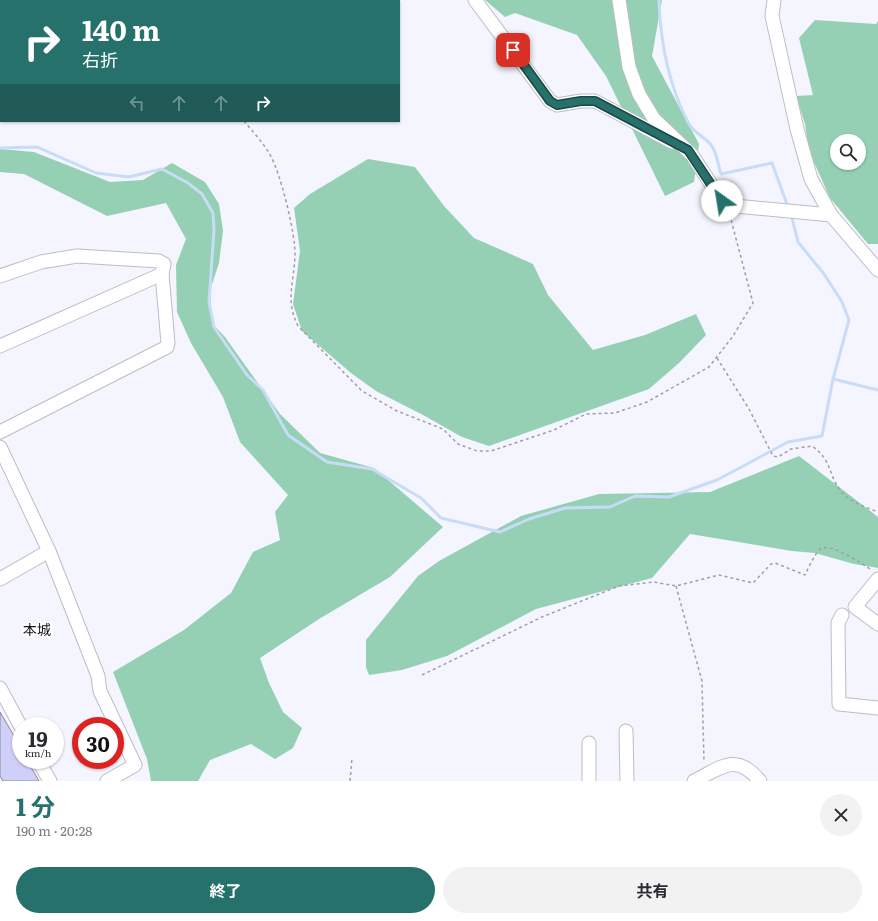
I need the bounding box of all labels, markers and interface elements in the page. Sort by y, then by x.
text: 140 m [82,8,160,50]
icon: right [16,16,68,68]
pin [496,33,530,67]
icon: arrive [502,39,524,61]
text: 右折 [82,46,118,73]
icon: left [126,92,148,114]
icon: ahead [168,92,190,114]
icon: ahead [210,92,232,114]
icon: right [252,92,274,114]
map controls [830,134,866,170]
button: search [830,134,866,170]
position arrow [701,180,743,222]
district label: 本城 [23,619,51,639]
speed limit sign: 30 [72,717,124,769]
text: 19 [28,723,48,753]
text: km/h [25,745,51,760]
text: 1 分 [16,788,55,823]
button: close [820,794,862,836]
text: 190 m · 20:28 [16,821,92,840]
button: 終了 [16,867,435,913]
button: 共有 [443,867,862,913]

